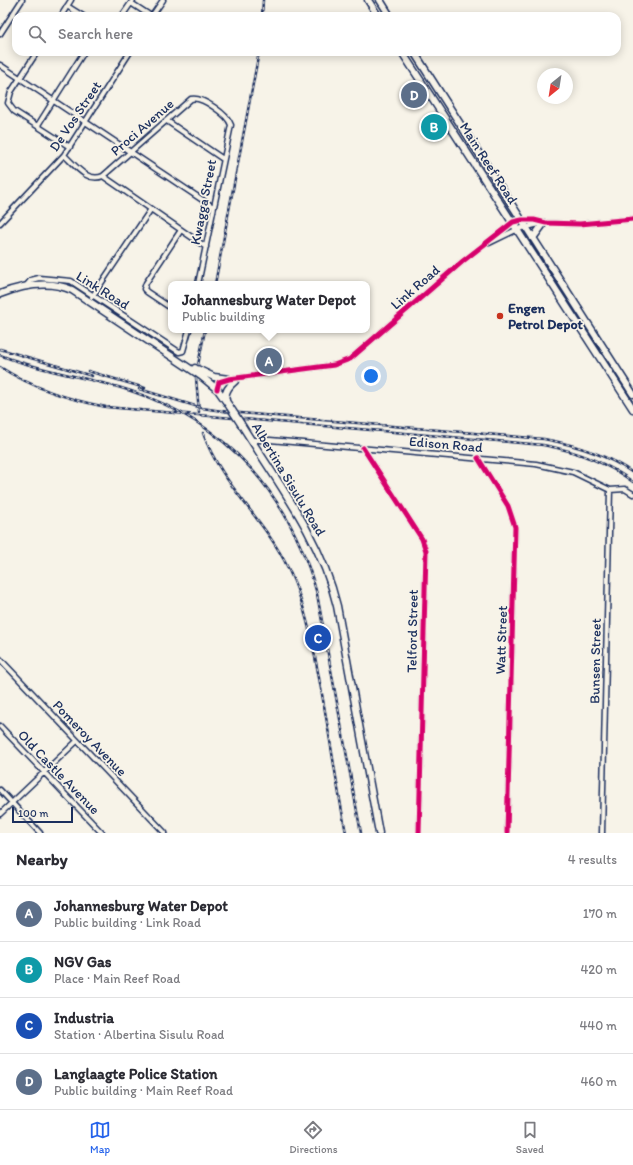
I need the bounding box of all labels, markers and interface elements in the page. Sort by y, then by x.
search box [12,12,621,56]
icon: search [26,23,48,45]
text: Search here [58,25,133,43]
north arrow [537,68,573,104]
street label: De Vos Street [46,78,105,155]
pin: D [401,80,427,110]
street label: Proci Avenue [107,95,178,159]
pin: B [421,112,447,142]
street label: Main Reef Road [456,119,522,208]
street label: Kwagga Street [187,158,220,246]
street label: Link Road [387,261,444,313]
street label: Link Road [73,267,133,314]
popup [168,281,370,333]
text: Johannesburg Water Depot [182,291,356,309]
place label: Engen Petrol Depot [508,300,584,333]
text: Public building [182,309,265,324]
marker: Engen Petrol Depot [495,311,505,321]
pin: A [256,346,282,376]
your location [361,366,381,386]
street label: Albertina Sisulu Road [248,419,329,540]
street label: Edison Road [408,433,484,456]
street label: Telford Street [403,589,422,673]
street label: Watt Street [492,605,511,675]
street label: Bunsen Street [586,618,605,704]
pin: C [305,623,331,653]
street label: Pomeroy Avenue [49,697,130,780]
street label: Old Castle Avenue [14,727,104,818]
scale bar [12,805,73,824]
text: 100 m [18,807,48,820]
text: Nearby [16,849,68,869]
text: 4 results [568,852,617,867]
text: Johannesburg Water Depot [54,897,228,915]
text: A [25,906,33,921]
text: 170 m [583,906,617,921]
text: Public building · Link Road [54,915,201,930]
text: NGV Gas [54,953,112,971]
text: B [25,962,33,977]
text: 420 m [580,962,617,977]
text: Place · Main Reef Road [54,971,180,986]
text: Industria [54,1009,114,1027]
text: C [25,1018,33,1033]
text: 440 m [580,1018,617,1033]
text: Station · Albertina Sisulu Road [54,1027,224,1042]
text: Langlaagte Police Station [54,1065,218,1083]
text: D [25,1074,33,1089]
text: 460 m [580,1074,617,1089]
text: Public building · Main Reef Road [54,1083,233,1098]
tab: Map [89,1119,111,1156]
tab: Directions [289,1119,338,1156]
tab: Saved [516,1119,544,1156]

